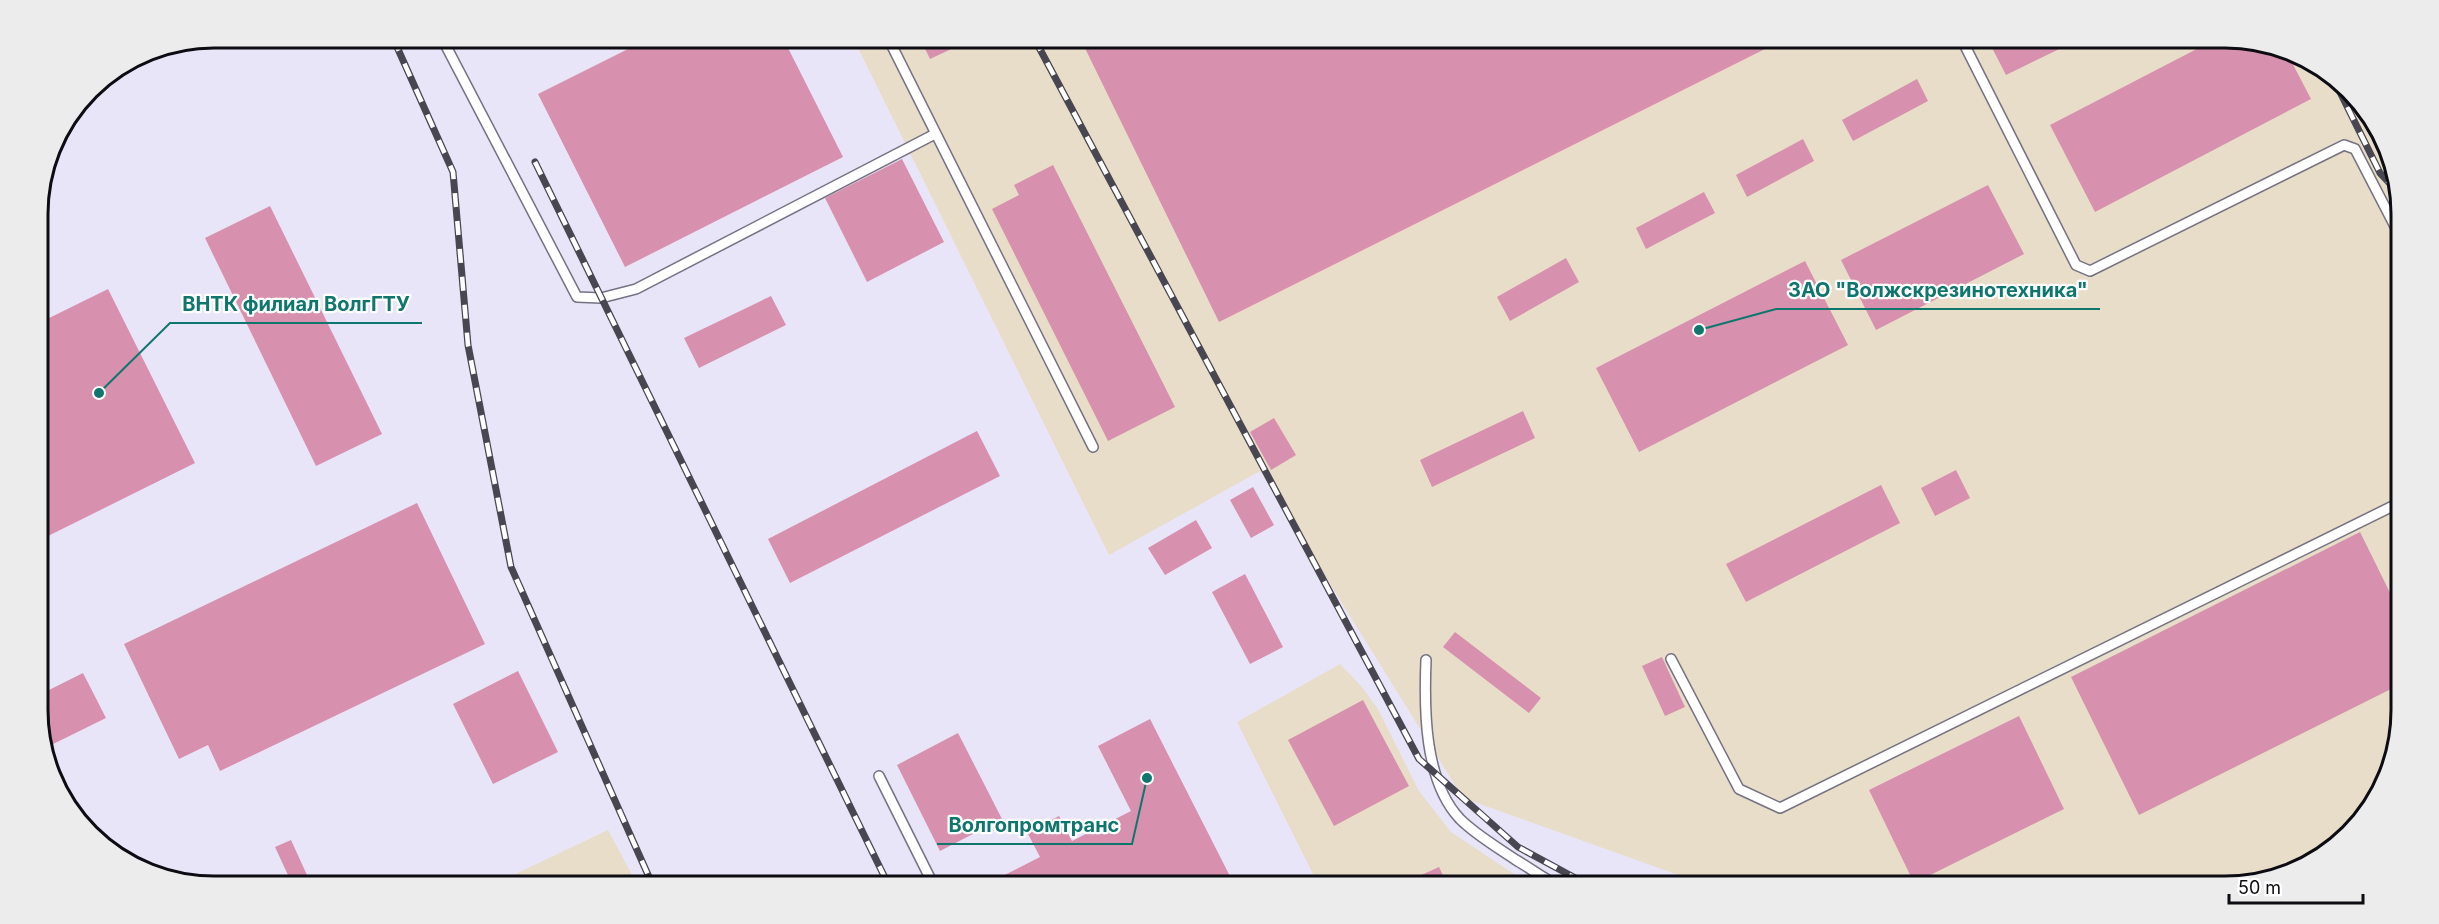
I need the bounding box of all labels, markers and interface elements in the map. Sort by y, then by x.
callout: ЗАО "Волжскрезинотехника" [1776,271,2100,309]
text: ЗАО "Волжскрезинотехника" [1788,278,2088,302]
callout: ВНТК филиал ВолгГТУ [170,285,422,323]
text: ВНТК филиал ВолгГТУ [182,292,410,316]
callout: Волгопромтранс [937,806,1132,844]
text: Волгопромтранс [949,813,1119,837]
scale bar [2229,867,2362,905]
text: 50 m [2238,877,2281,898]

